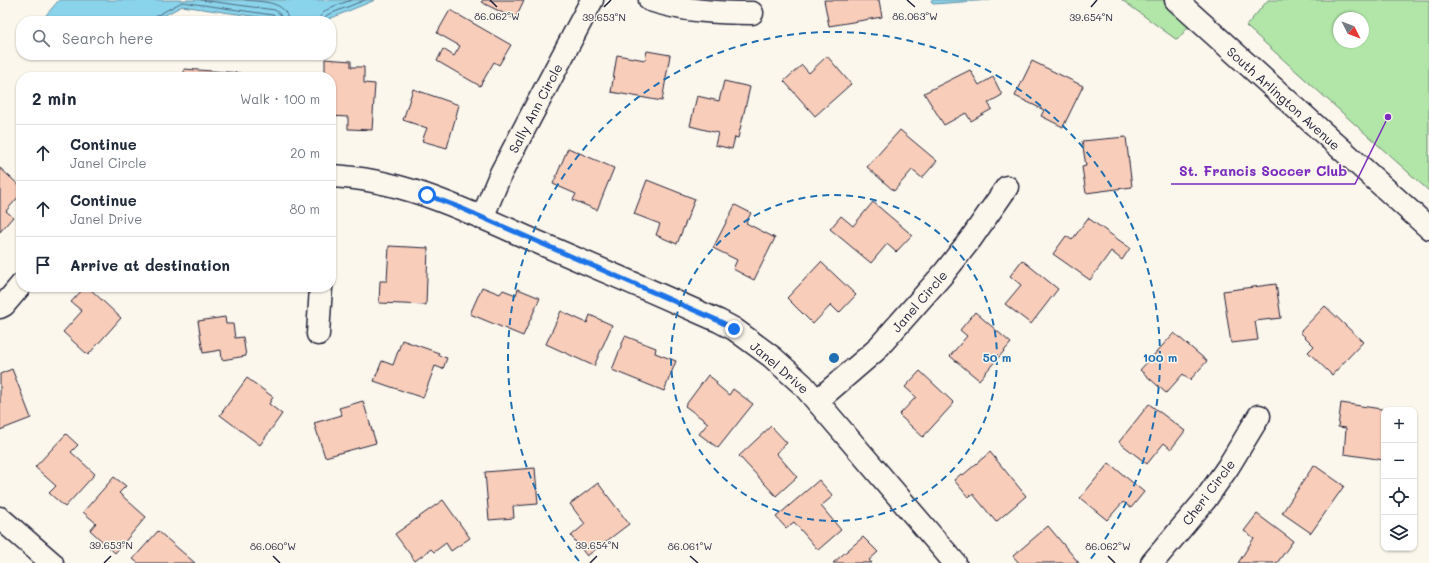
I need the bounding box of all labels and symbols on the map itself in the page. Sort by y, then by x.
text: 86.062°W [474,9,520,23]
text: 86.063°W [892,9,938,23]
text: 39.653°N [582,10,626,24]
text: 39.654°N [1069,10,1113,24]
north arrow [1333,12,1369,48]
street label: South Arlington Avenue [1224,43,1344,153]
street label: Sally Ann Circle [504,60,566,156]
callout: St. Francis Soccer Club [1171,158,1355,184]
text: St. Francis Soccer Club [1179,161,1347,180]
route start [418,186,436,204]
street label: Janel Circle [887,266,951,336]
route end [725,320,743,338]
street label: Janel Drive [747,337,813,397]
text: 50 m [983,349,1011,365]
text: 100 m [1143,349,1177,365]
centre of rings [827,351,841,365]
street label: Cheri Circle [1178,456,1238,528]
text: 39.653°N [89,538,133,552]
text: 39.654°N [575,538,619,552]
text: 86.060°W [250,539,296,553]
text: 86.061°W [668,539,712,553]
text: 86.062°W [1085,539,1131,553]

